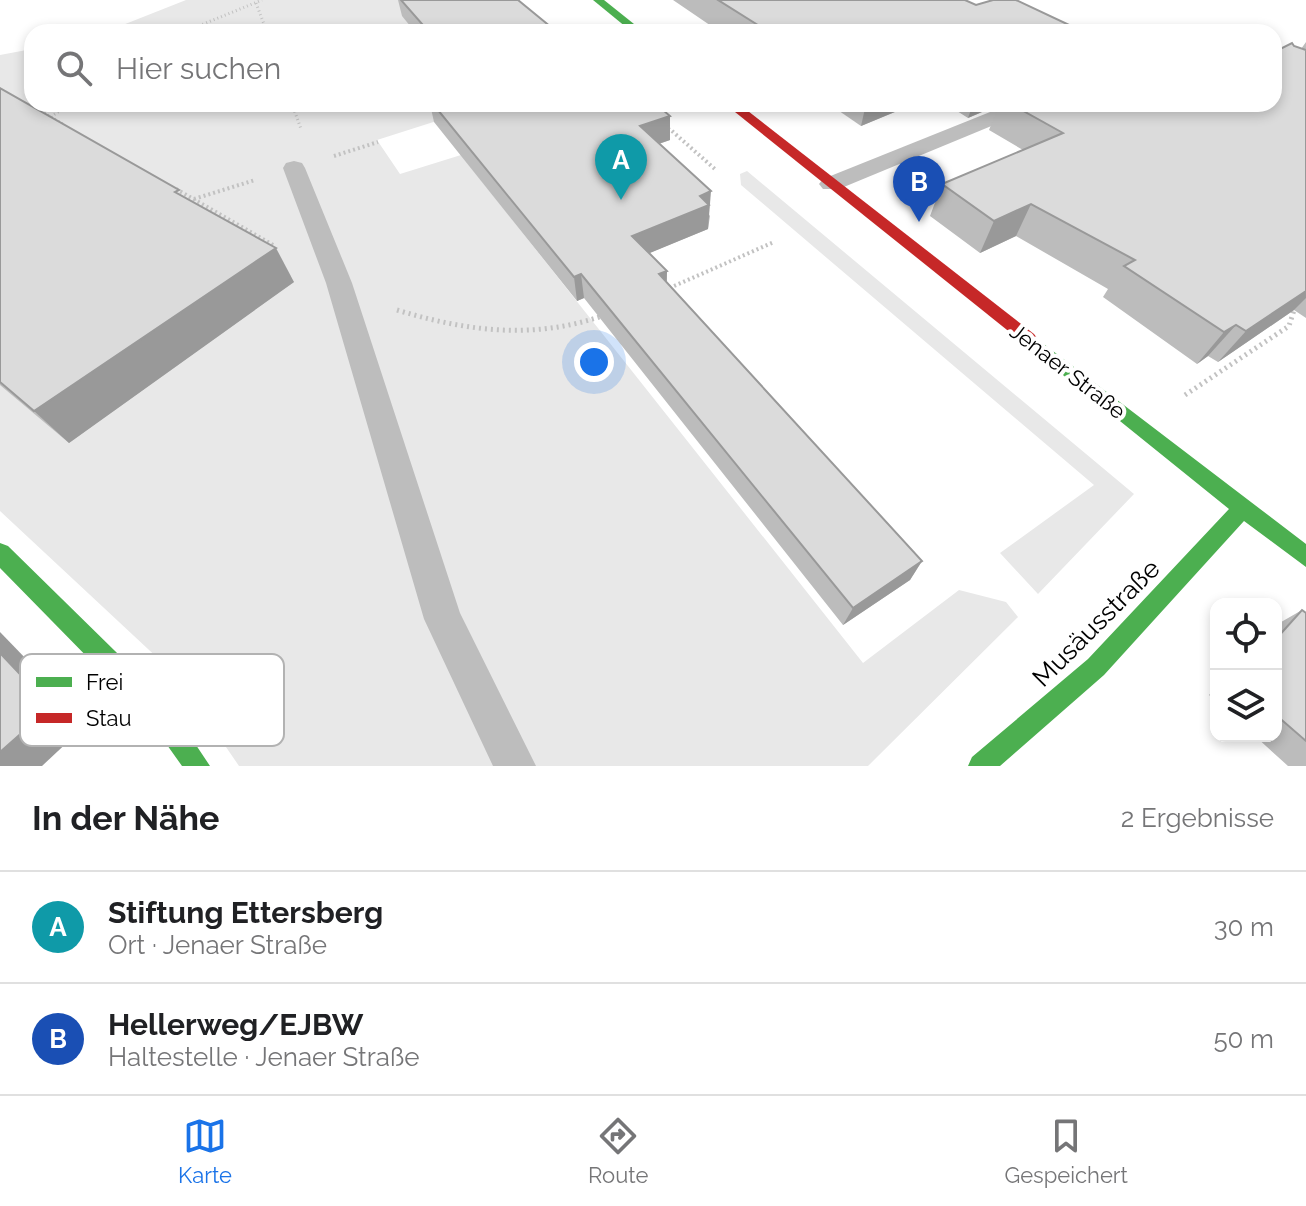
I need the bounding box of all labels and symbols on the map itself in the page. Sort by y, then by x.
pin: A [595,134,647,200]
pin: B [893,156,945,222]
street label: Jenaer Straße [1005,318,1131,424]
your location [574,342,614,382]
street label: Musäusstraße [1026,553,1166,693]
legend [20,654,284,746]
text: Frei [86,669,123,695]
text: Stau [86,705,132,731]

